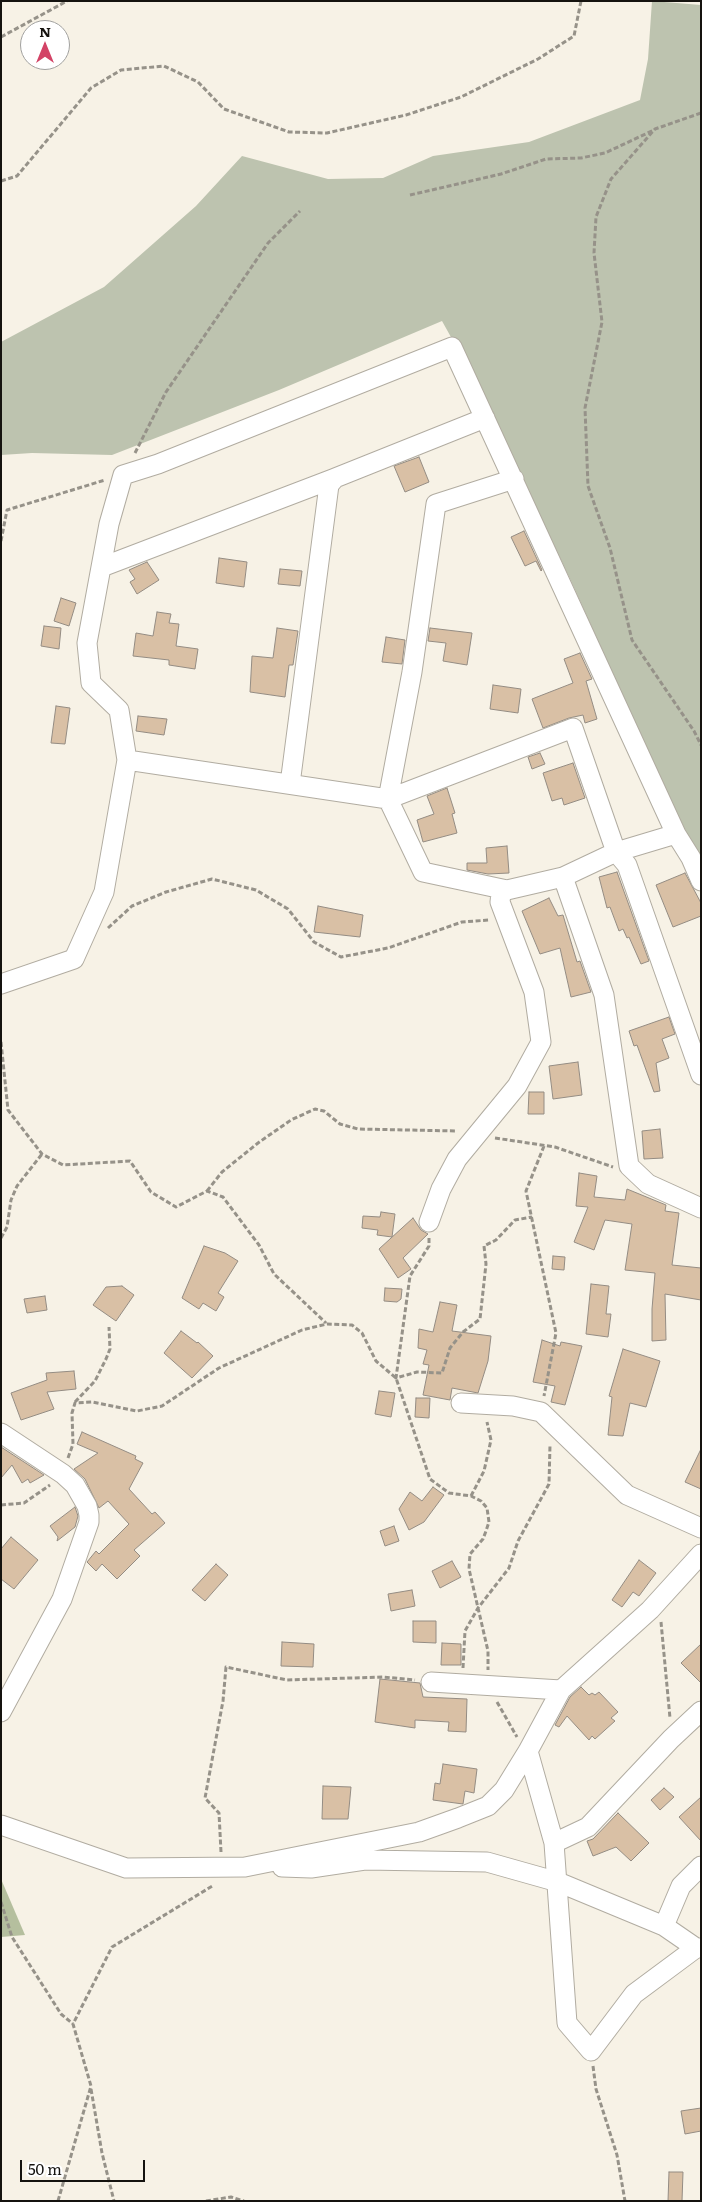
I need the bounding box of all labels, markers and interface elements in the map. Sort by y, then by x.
north arrow [20,20,70,70]
text: N [39,21,51,41]
scale bar [22,2150,148,2182]
text: 50 m [28,2157,62,2180]

